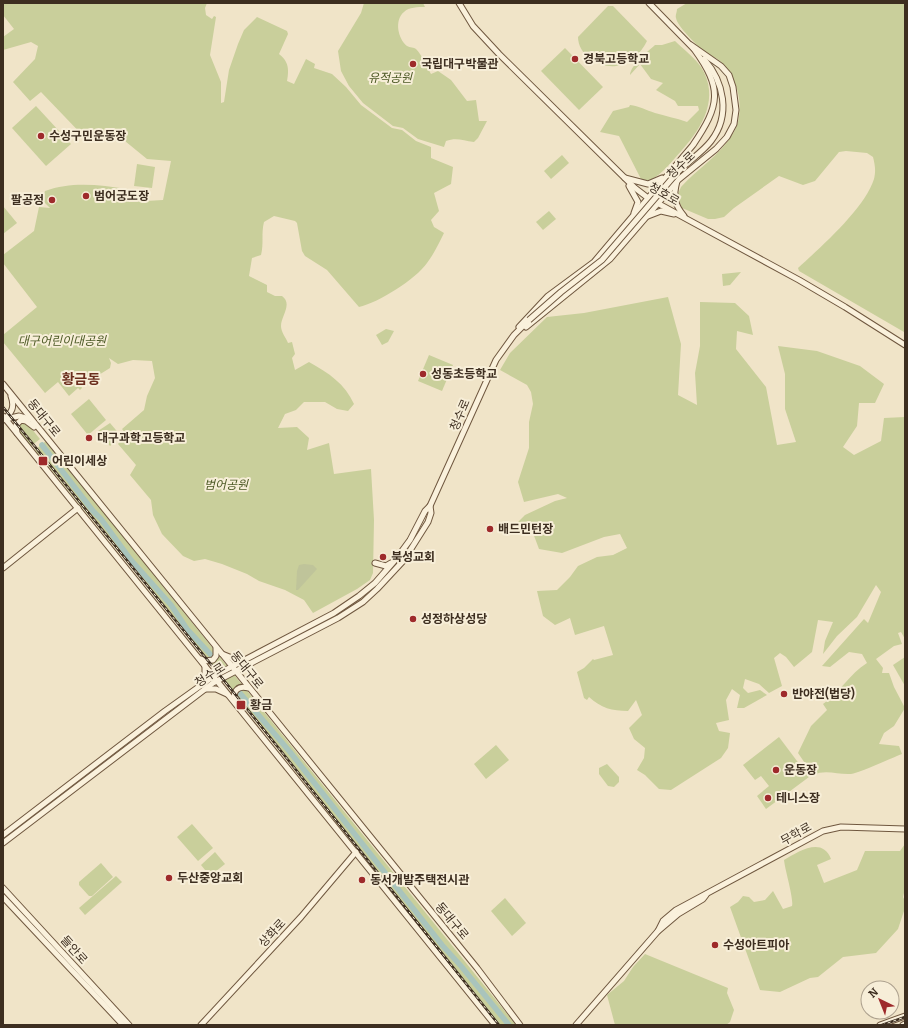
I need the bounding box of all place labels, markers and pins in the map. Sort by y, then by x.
place label: 경북고등학교 [583,52,649,66]
marker: 경북고등학교 [570,54,580,64]
place label: 국립대구박물관 [421,57,498,71]
marker: 국립대구박물관 [408,59,418,69]
place label: 수성구민운동장 [49,129,126,143]
marker: 수성구민운동장 [36,131,46,141]
place label: 범어궁도장 [94,189,149,203]
marker: 범어궁도장 [81,191,91,201]
place label: 팔공정 [11,193,44,207]
marker: 팔공정 [47,195,57,205]
place label: 성동초등학교 [431,367,497,381]
marker: 성동초등학교 [418,369,428,379]
place label: 대구과학고등학교 [97,431,185,445]
marker: 대구과학고등학교 [84,433,94,443]
place label: 어린이세상 [52,454,107,468]
marker: 어린이세상 [37,455,49,467]
place label: 배드민턴장 [498,522,553,536]
marker: 배드민턴장 [485,524,495,534]
place label: 북성교회 [391,550,435,564]
marker: 북성교회 [378,552,388,562]
place label: 성정하상성당 [421,612,487,626]
marker: 성정하상성당 [408,614,418,624]
place label: 반야전(법당) [792,686,855,701]
marker: 반야전(법당) [779,689,789,699]
place label: 황금 [250,698,272,712]
marker: 황금 [235,699,247,711]
place label: 운동장 [784,763,817,777]
marker: 운동장 [771,765,781,775]
place label: 테니스장 [776,791,820,805]
marker: 테니스장 [763,793,773,803]
place label: 두산중앙교회 [177,871,243,885]
marker: 두산중앙교회 [164,873,174,883]
place label: 동서개발주택전시관 [370,873,469,887]
marker: 동서개발주택전시관 [357,875,367,885]
place label: 수성아트피아 [723,938,789,952]
marker: 수성아트피아 [710,940,720,950]

